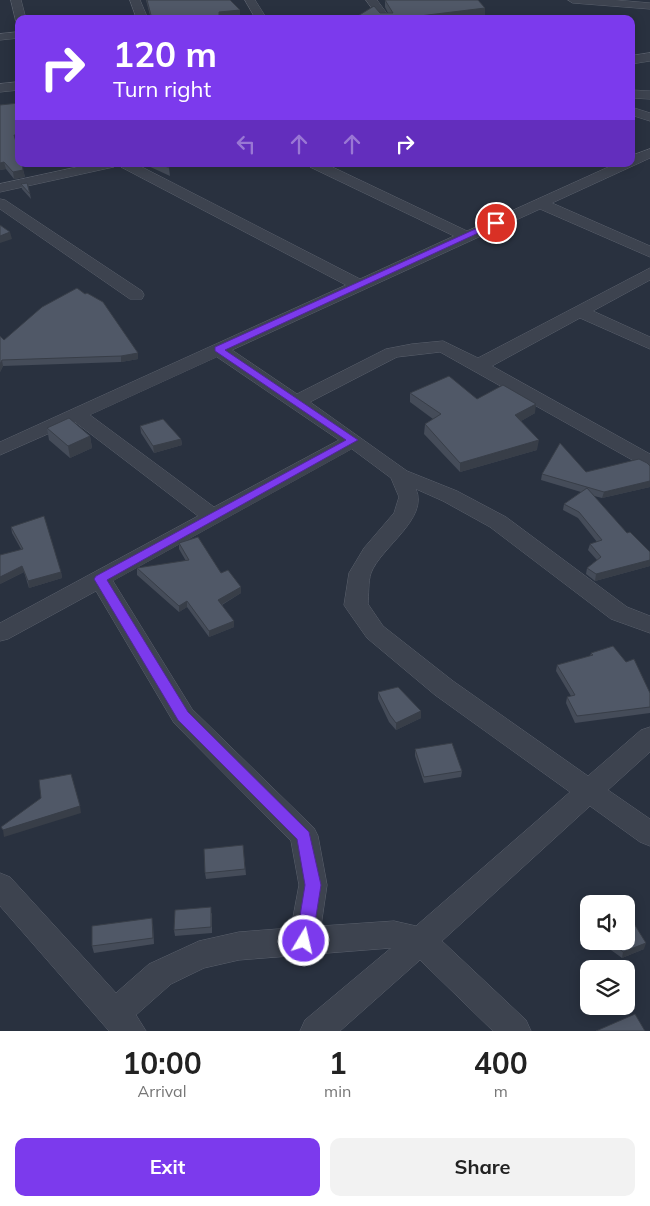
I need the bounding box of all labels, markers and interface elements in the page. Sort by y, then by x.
text: 120 m [113,32,217,76]
icon: right [30,35,95,100]
text: Turn right [113,75,211,103]
icon: left [232,130,260,158]
icon: ahead [285,130,313,158]
icon: ahead [338,130,366,158]
icon: right [391,130,419,158]
pin [475,202,517,244]
icon: arrive [482,209,510,237]
map controls [580,895,635,1015]
button: sound [580,895,635,950]
position arrow [277,914,329,966]
button: layers [580,960,635,1015]
text: 10:00 [122,1044,202,1082]
text: 1 [329,1044,347,1082]
text: 400 [474,1044,528,1082]
text: Arrival [138,1081,187,1101]
text: min [324,1081,351,1101]
text: m [494,1081,508,1101]
button: Exit [15,1138,320,1196]
button: Share [330,1138,635,1196]

